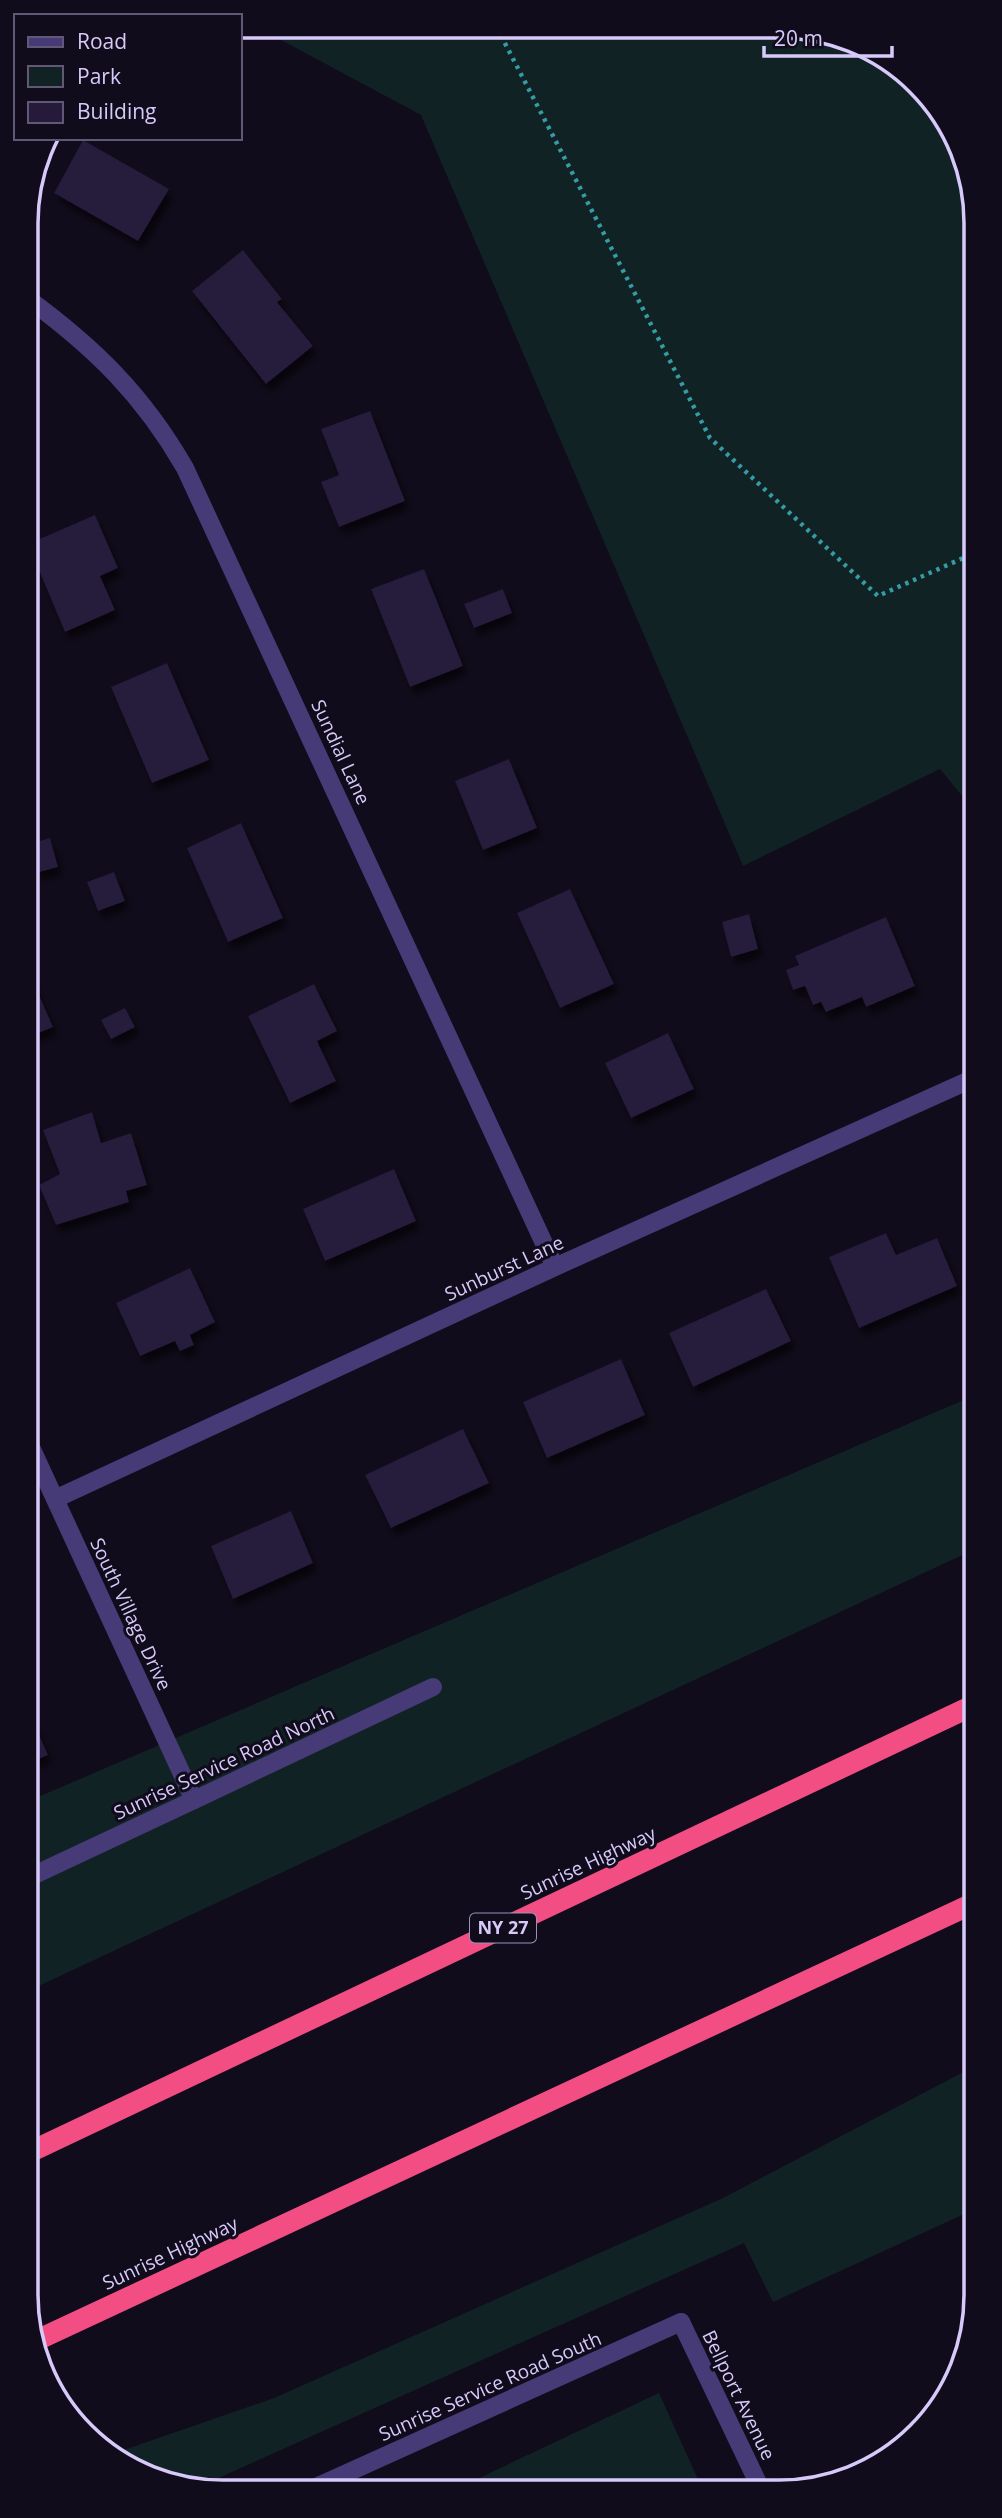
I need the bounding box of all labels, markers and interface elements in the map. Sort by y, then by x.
legend [14,14,242,140]
scale bar [764,14,892,58]
text: 20 m [774,24,823,52]
text: Road [77,27,127,55]
text: Park [77,62,121,90]
text: Building [77,97,156,125]
street label: Sundial Lane [305,695,377,809]
street label: Sunburst Lane [440,1229,568,1307]
street label: South Village Drive [84,1533,178,1695]
street label: Sunrise Service Road North [109,1700,339,1826]
street label: Sunrise Highway [516,1820,660,1906]
road number: NY 27 [470,1914,536,1942]
street label: Sunrise Highway [98,2210,242,2296]
street label: Sunrise Service Road South [375,2325,605,2447]
street label: Bellport Avenue [696,2326,782,2464]

